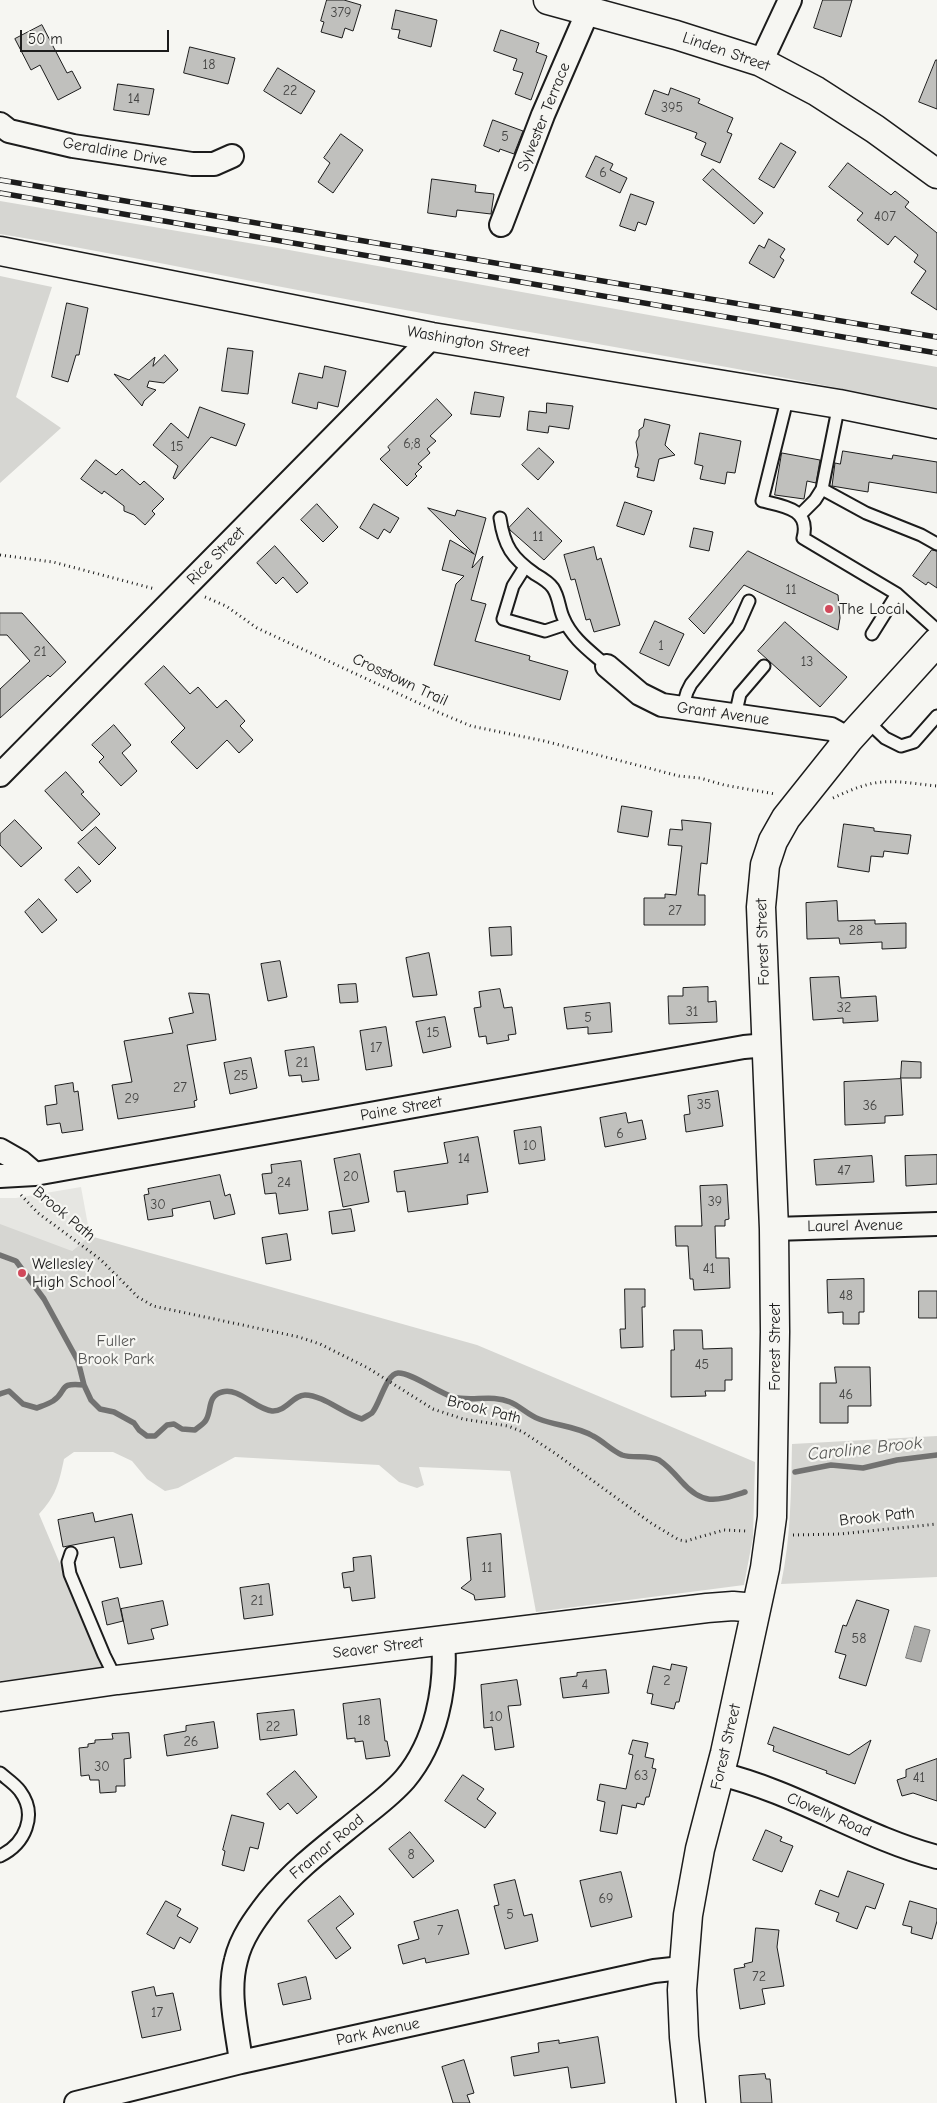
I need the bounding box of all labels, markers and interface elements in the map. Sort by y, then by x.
house number: 379 [330,5,352,21]
scale bar [22,20,171,52]
street label: Linden Street [680,28,772,76]
text: 50 m [28,30,63,48]
house number: 18 [203,57,215,73]
street label: Sylvester Terrace [513,60,575,174]
house number: 22 [283,83,297,99]
house number: 14 [128,91,140,107]
house number: 395 [661,100,683,116]
house number: 5 [501,129,509,145]
street label: Geraldine Drive [61,133,169,171]
house number: 6 [599,165,607,181]
house number: 407 [874,209,896,225]
street label: Washington Street [405,322,531,362]
house number: 6;8 [403,436,421,452]
house number: 15 [170,439,184,455]
street label: Rice Street [183,523,249,589]
house number: 11 [532,529,544,545]
house number: 11 [785,582,797,598]
place label: The Local [839,599,905,619]
marker: The Local [823,603,835,615]
house number: 1 [658,638,664,654]
house number: 21 [34,644,46,660]
street label: Crosstown Trail [349,649,451,711]
house number: 13 [801,654,813,670]
street label: Grant Avenue [675,698,771,730]
street label: Forest Street [752,898,774,986]
house number: 27 [668,903,682,919]
house number: 28 [849,923,863,939]
house number: 32 [837,1000,851,1016]
house number: 31 [686,1004,698,1020]
house number: 5 [584,1010,592,1026]
house number: 15 [426,1025,440,1041]
house number: 17 [370,1040,382,1056]
house number: 21 [296,1055,308,1071]
house number: 25 [234,1068,248,1084]
house number: 27 [173,1080,187,1096]
house number: 29 [125,1091,139,1107]
street label: Paine Street [359,1092,443,1126]
house number: 35 [697,1097,711,1113]
house number: 36 [863,1098,877,1114]
house number: 6 [616,1126,624,1142]
house number: 10 [523,1138,537,1154]
house number: 14 [458,1151,470,1167]
house number: 47 [837,1163,851,1179]
house number: 20 [343,1169,359,1185]
house number: 24 [277,1175,291,1191]
street label: Brook Path [29,1182,99,1246]
house number: 39 [708,1194,722,1210]
house number: 30 [150,1197,166,1213]
street label: Laurel Avenue [807,1216,903,1236]
place label: Wellesley High School [32,1254,115,1292]
house number: 41 [703,1261,715,1277]
marker: Wellesley High School [16,1267,28,1279]
house number: 48 [839,1288,853,1304]
street label: Forest Street [765,1303,785,1391]
park label: Fuller Brook Park [78,1331,154,1369]
house number: 45 [695,1357,709,1373]
house number: 46 [839,1387,853,1403]
street label: Brook Path [445,1392,523,1428]
water label: Caroline Brook [807,1432,923,1466]
street label: Brook Path [838,1503,916,1531]
house number: 11 [481,1560,493,1576]
house number: 21 [251,1593,263,1609]
house number: 58 [852,1631,866,1647]
street label: Seaver Street [332,1633,424,1663]
house number: 2 [663,1673,671,1689]
house number: 4 [582,1677,588,1693]
street label: Forest Street [707,1702,745,1792]
house number: 10 [489,1709,503,1725]
house number: 18 [358,1713,370,1729]
house number: 22 [266,1719,280,1735]
house number: 26 [184,1734,198,1750]
house number: 30 [94,1759,110,1775]
house number: 63 [634,1768,648,1784]
house number: 41 [913,1770,925,1786]
street label: Clovelly Road [784,1789,874,1841]
street label: Framar Road [286,1810,368,1884]
house number: 8 [407,1847,415,1863]
house number: 69 [598,1891,614,1907]
house number: 5 [506,1907,514,1923]
house number: 7 [437,1923,443,1939]
house number: 72 [752,1969,766,1985]
house number: 17 [151,2005,163,2021]
street label: Park Avenue [335,2014,421,2050]

